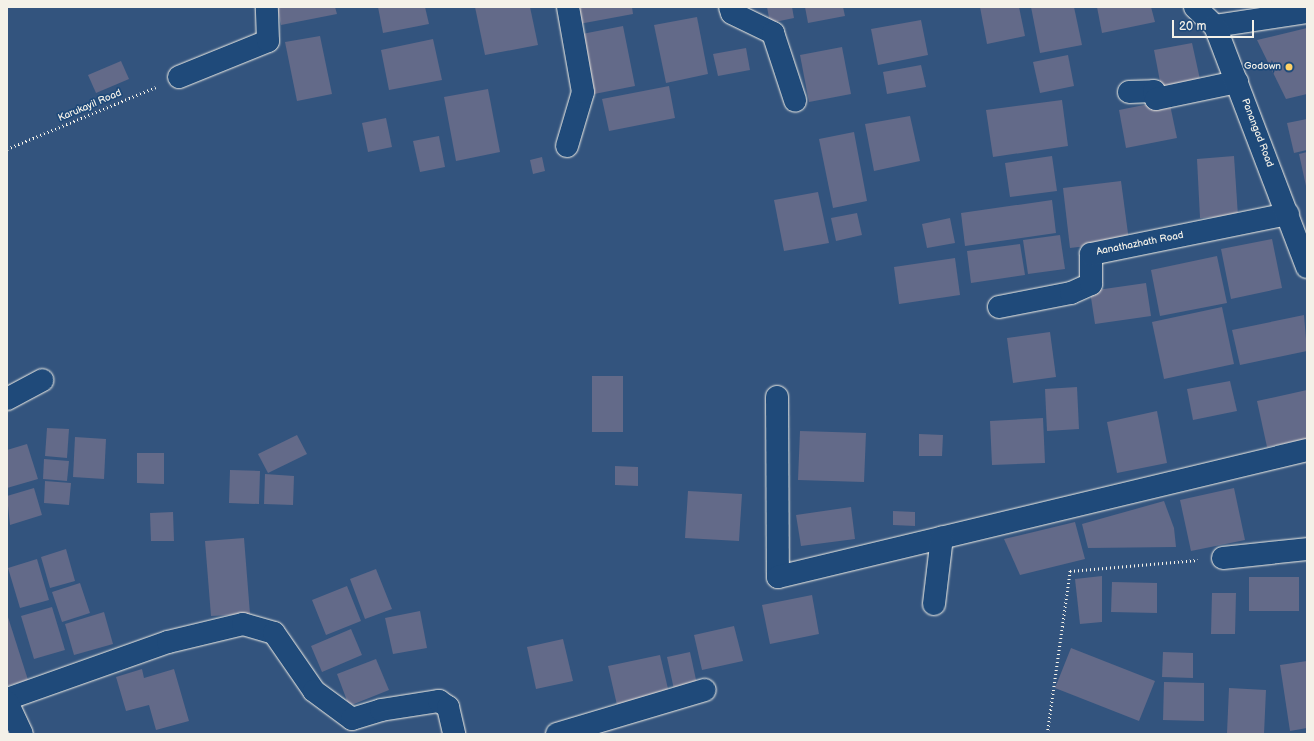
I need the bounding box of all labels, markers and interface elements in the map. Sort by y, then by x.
scale bar [1174,12,1256,38]
text: 20 m [1179,19,1206,34]
place label: Godown [1244,61,1281,73]
marker: Godown [1284,62,1294,72]
street label: Karukayil Road [57,87,123,125]
street label: Panangad Road [1238,97,1276,169]
street label: Aanathazhath Road [1095,230,1185,258]

